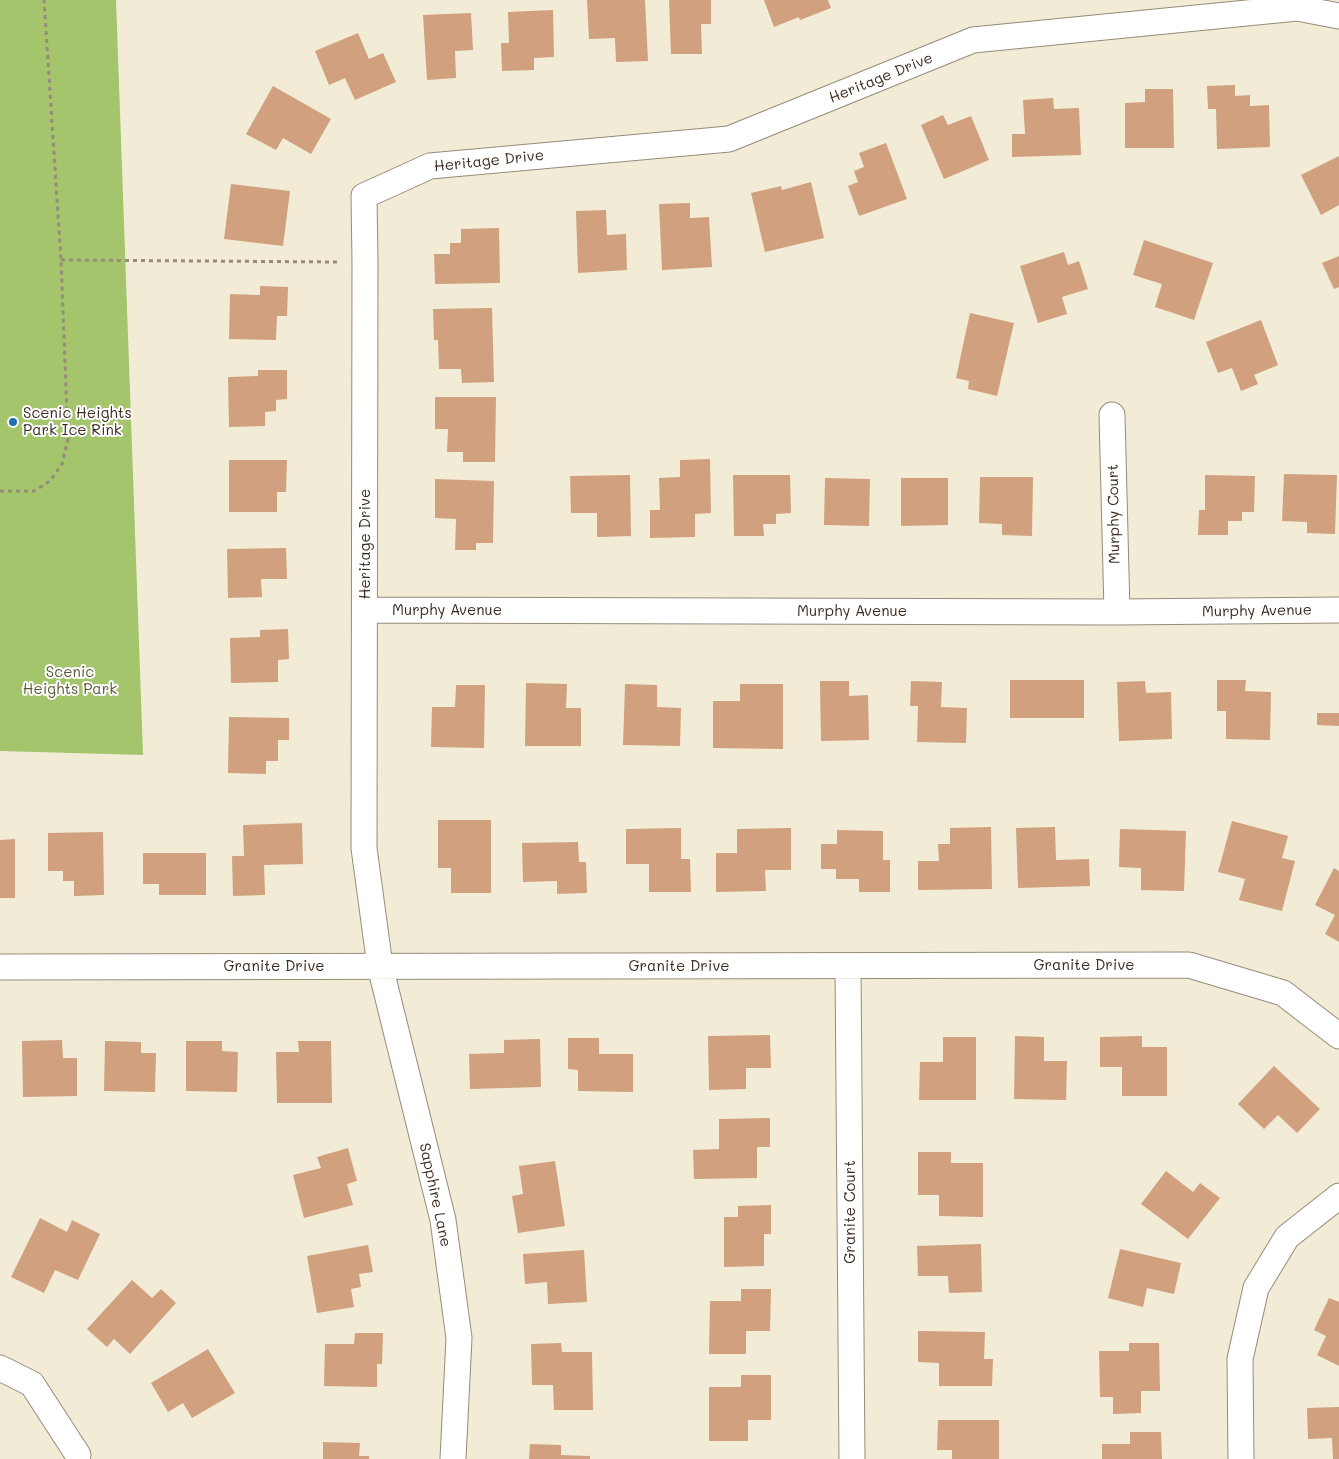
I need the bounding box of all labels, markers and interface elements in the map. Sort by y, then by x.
street label: Heritage Drive [826,49,936,107]
street label: Heritage Drive [433,146,545,176]
place label: Scenic Heights Park Ice Rink [23,404,132,439]
marker: Scenic Heights Park Ice Rink [7,416,19,428]
street label: Murphy Court [1104,464,1124,564]
street label: Heritage Drive [356,489,374,599]
street label: Murphy Avenue [392,601,502,619]
street label: Murphy Avenue [1202,601,1312,621]
street label: Murphy Avenue [797,602,907,620]
park label: Scenic Heights Park [23,663,117,698]
street label: Granite Drive [1033,956,1135,974]
street label: Granite Drive [223,957,325,975]
street label: Granite Drive [628,957,730,975]
street label: Sapphire Lane [415,1141,455,1249]
street label: Granite Court [841,1160,859,1264]

